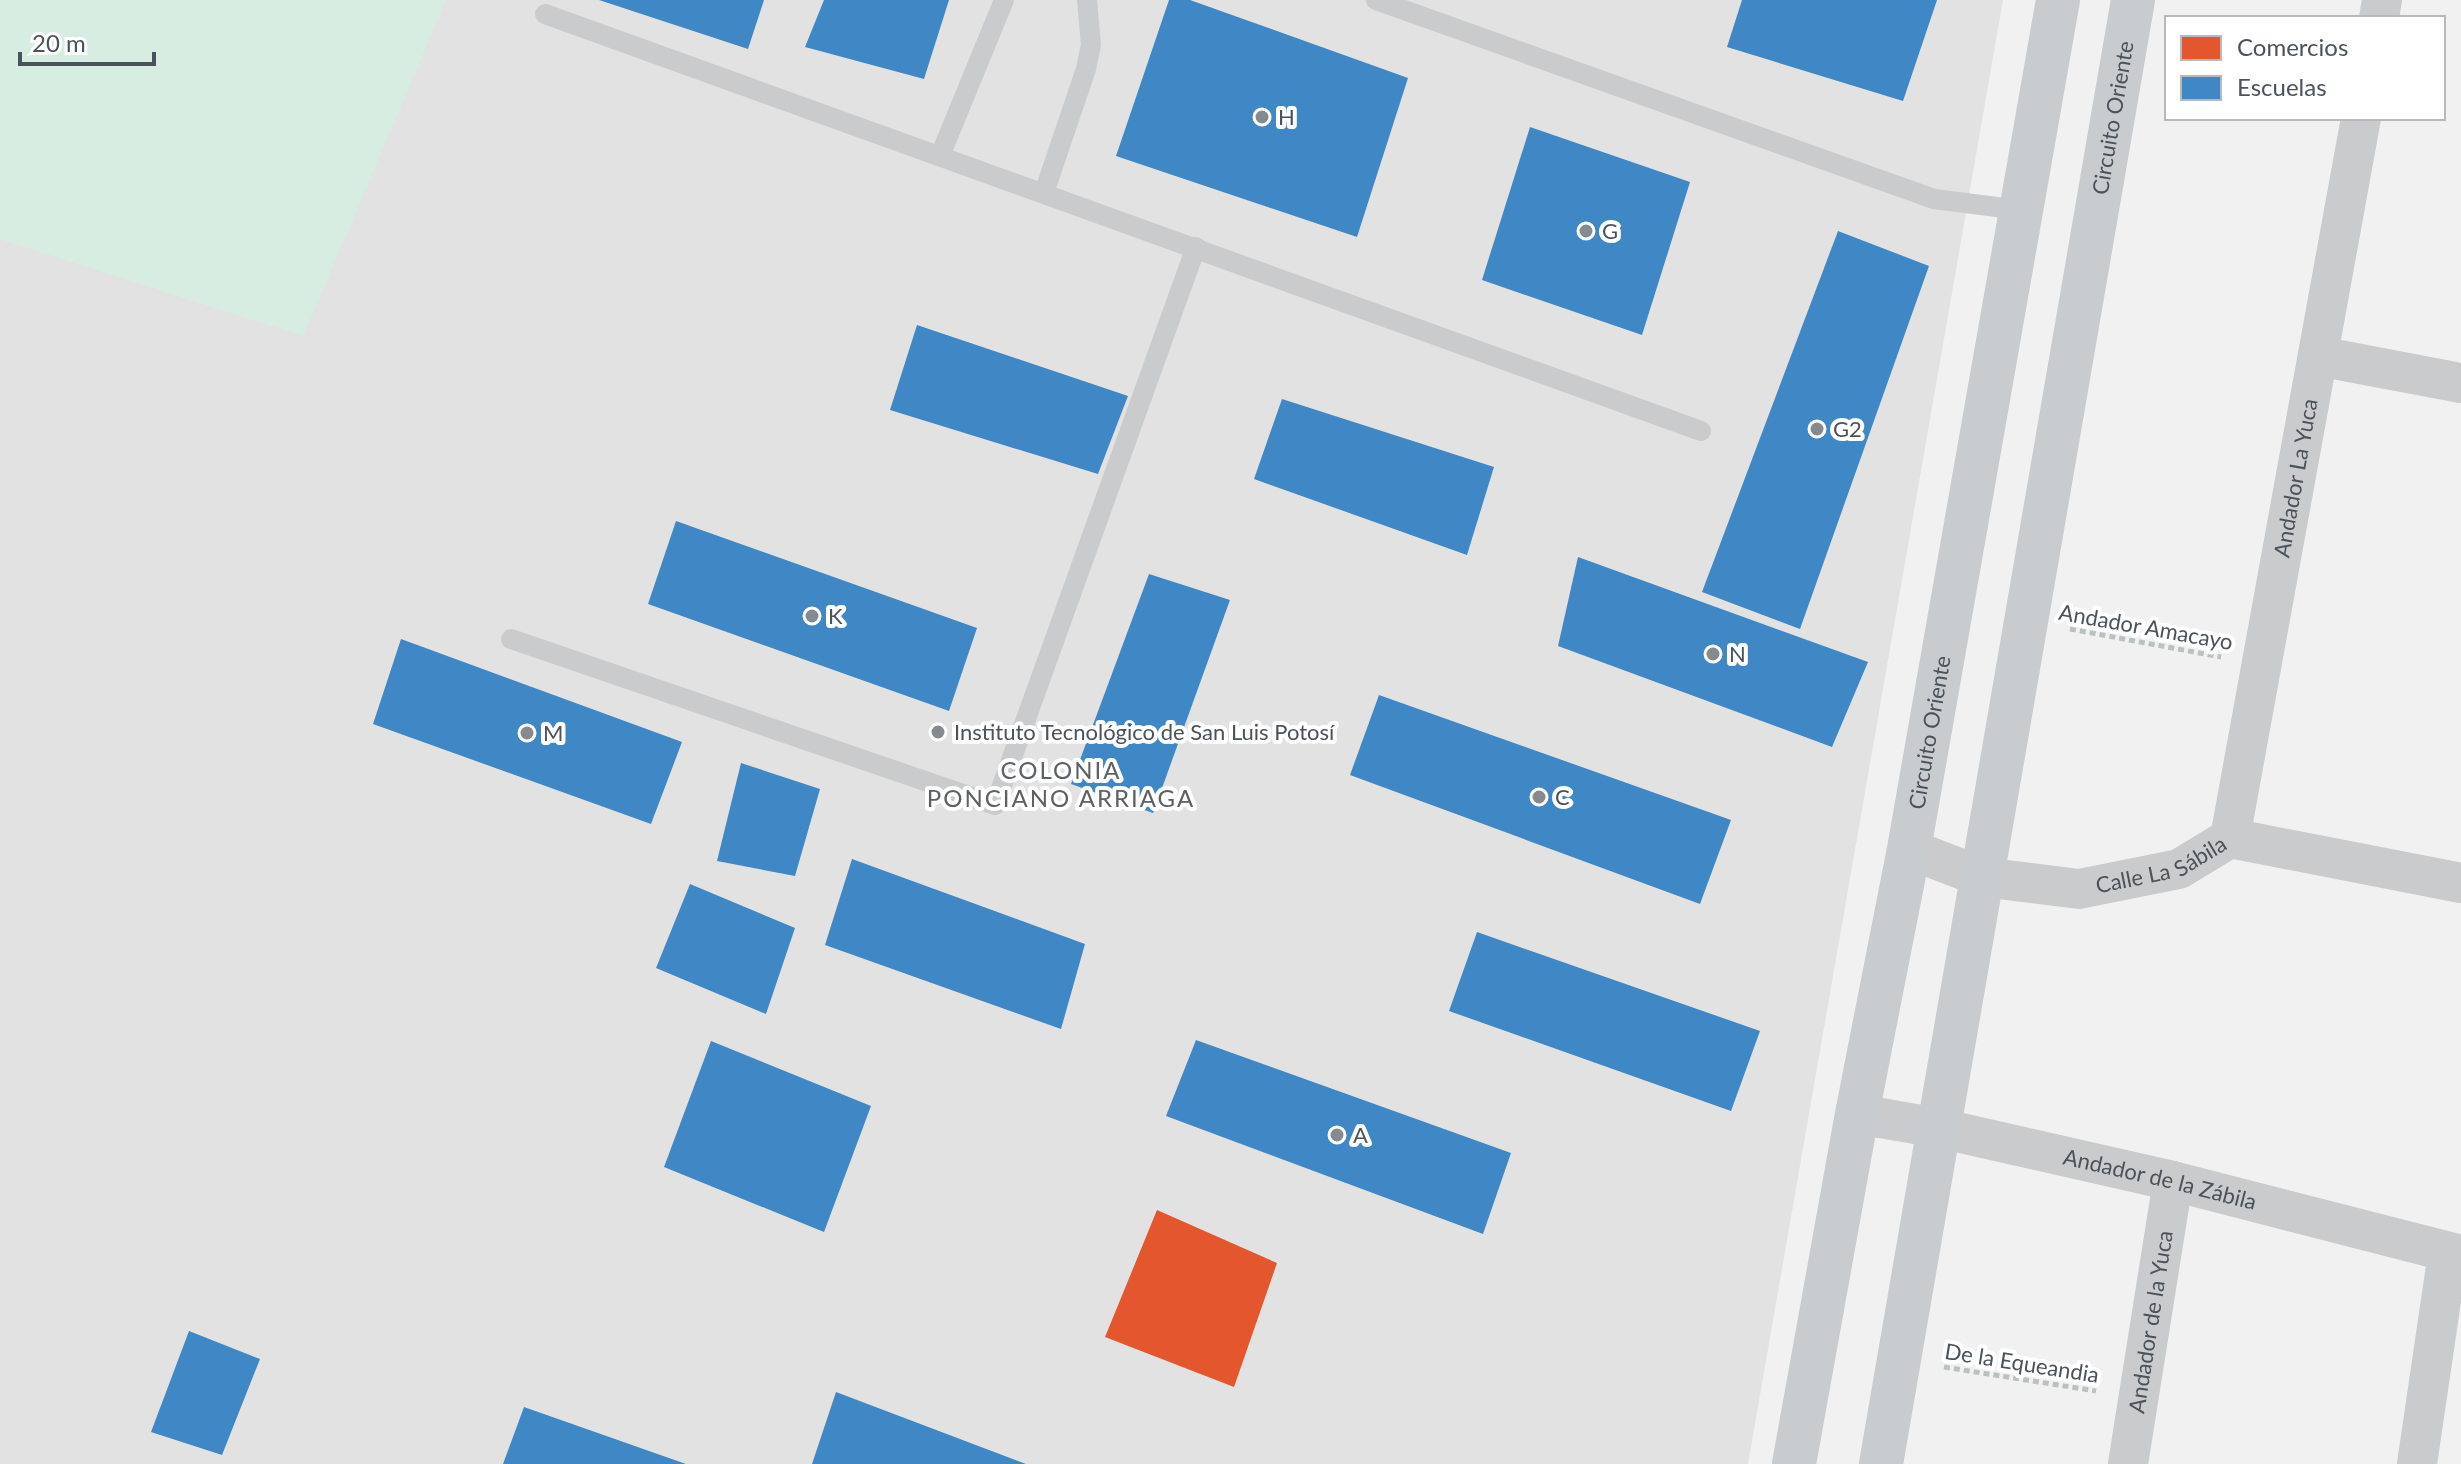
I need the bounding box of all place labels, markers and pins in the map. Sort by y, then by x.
place label: H [1278,103,1295,130]
marker: H [1253,108,1271,126]
place label: G [1602,217,1618,244]
marker: G [1577,222,1595,240]
place label: G2 [1833,415,1862,442]
marker: G2 [1808,420,1826,438]
place label: K [828,602,843,629]
marker: K [803,607,821,625]
place label: N [1729,640,1746,667]
marker: N [1704,645,1722,663]
place label: Instituto Tecnológico de San Luis Potosí [954,718,1335,745]
place label: M [543,719,563,746]
marker: Instituto Tecnológico de San Luis Potosí [929,723,947,741]
marker: M [518,724,536,742]
place label: C [1555,783,1570,810]
marker: C [1530,788,1548,806]
place label: A [1353,1121,1368,1148]
marker: A [1328,1126,1346,1144]

